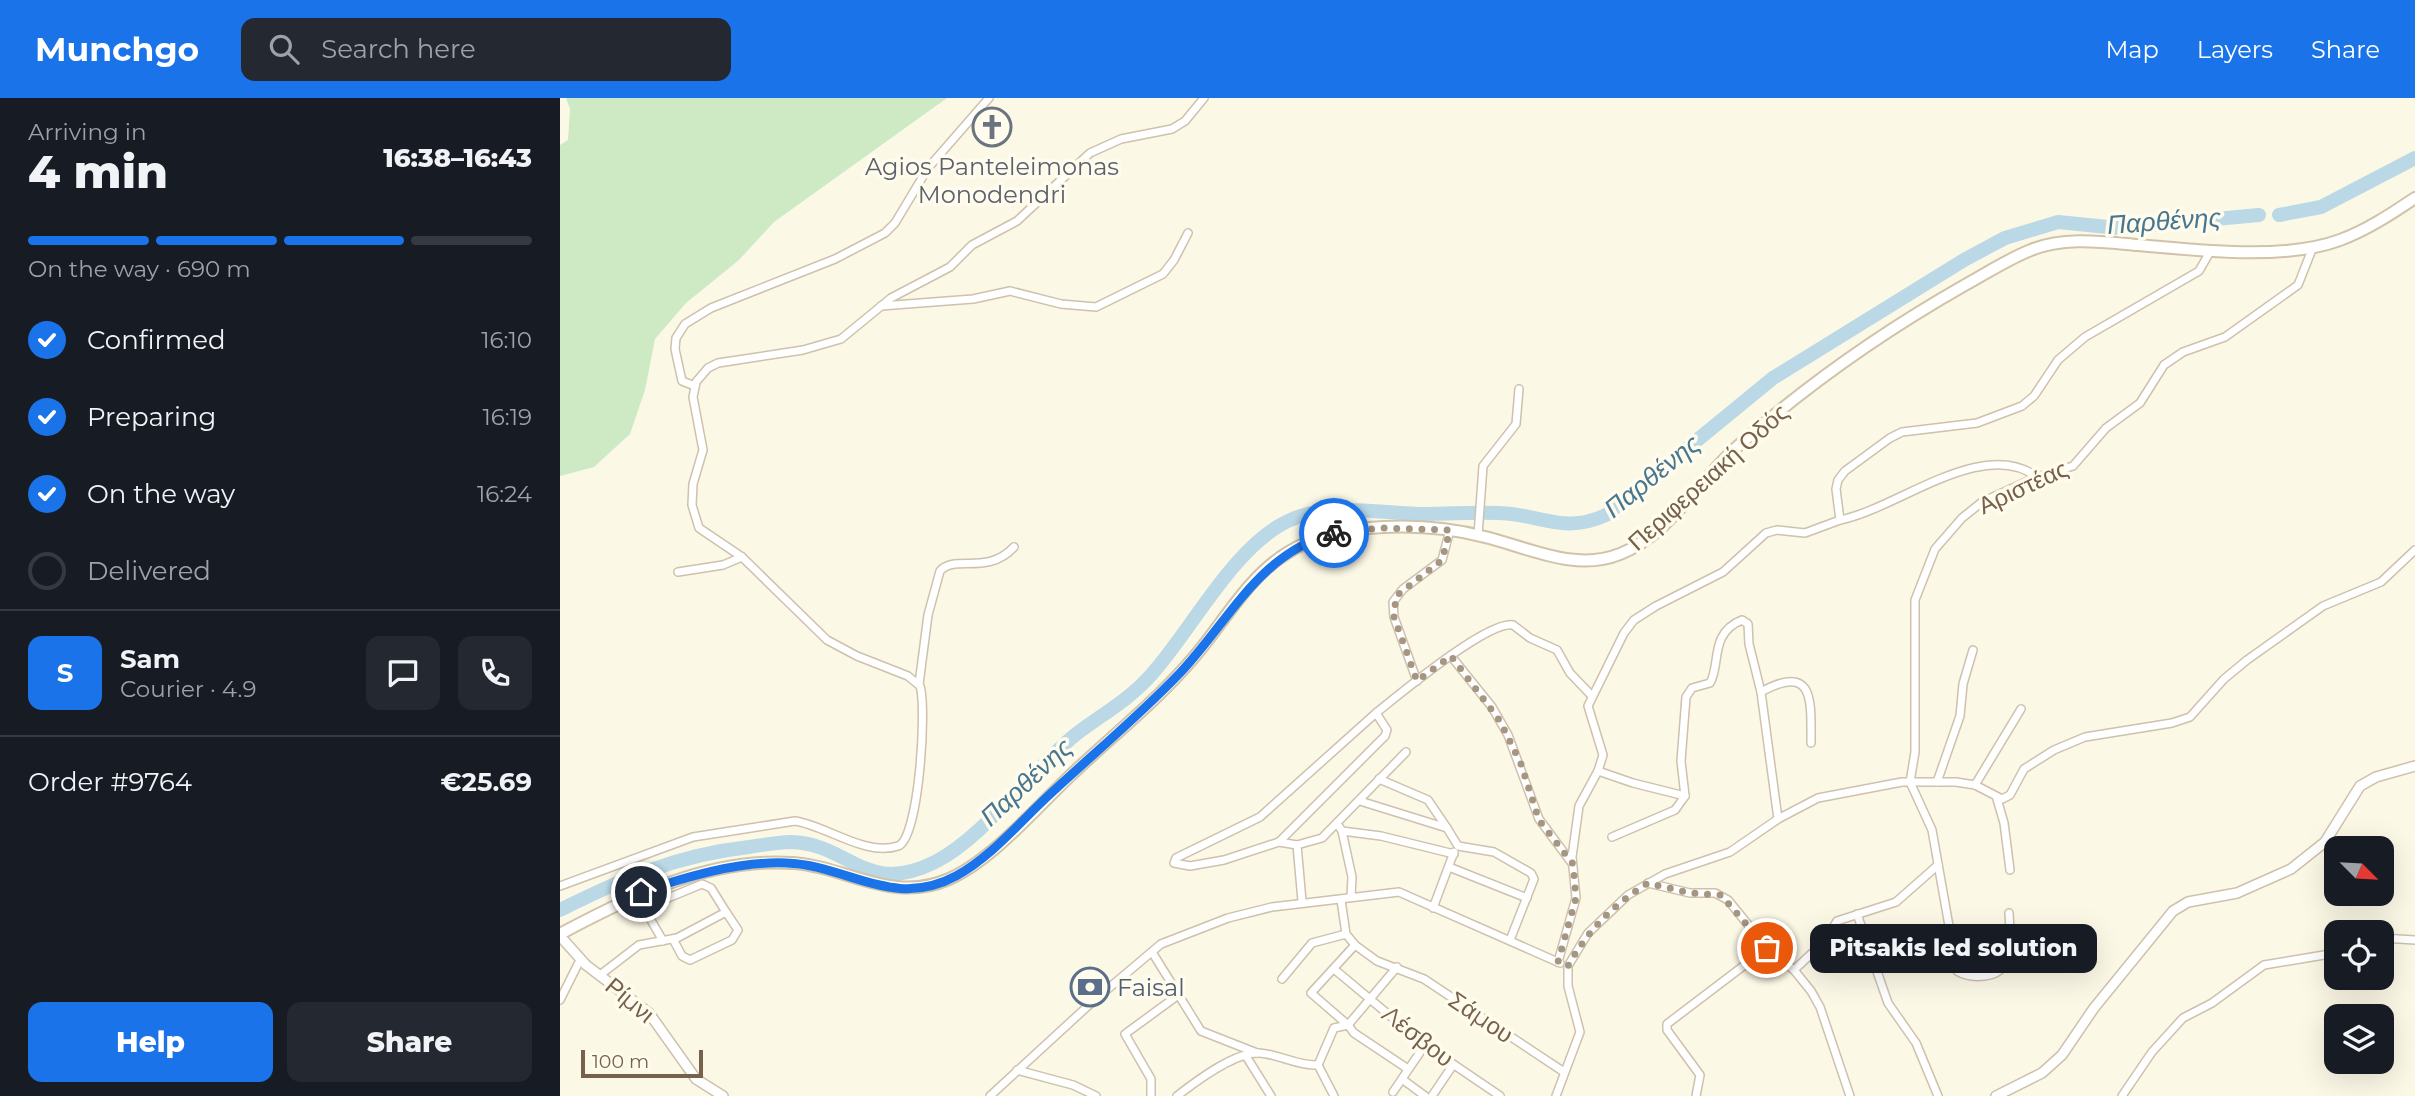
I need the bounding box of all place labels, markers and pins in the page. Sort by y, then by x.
church icon: Agios Panteleimonas Monodendri [971,106,1013,148]
place label: Agios Panteleimonas Monodendri [865,152,1119,209]
pin [611,862,671,922]
pin [1737,918,1797,978]
callout: Pitsakis led solution [1809,924,2096,972]
bank icon: Faisal [1069,966,1111,1008]
place label: Faisal [1117,973,1185,1002]

